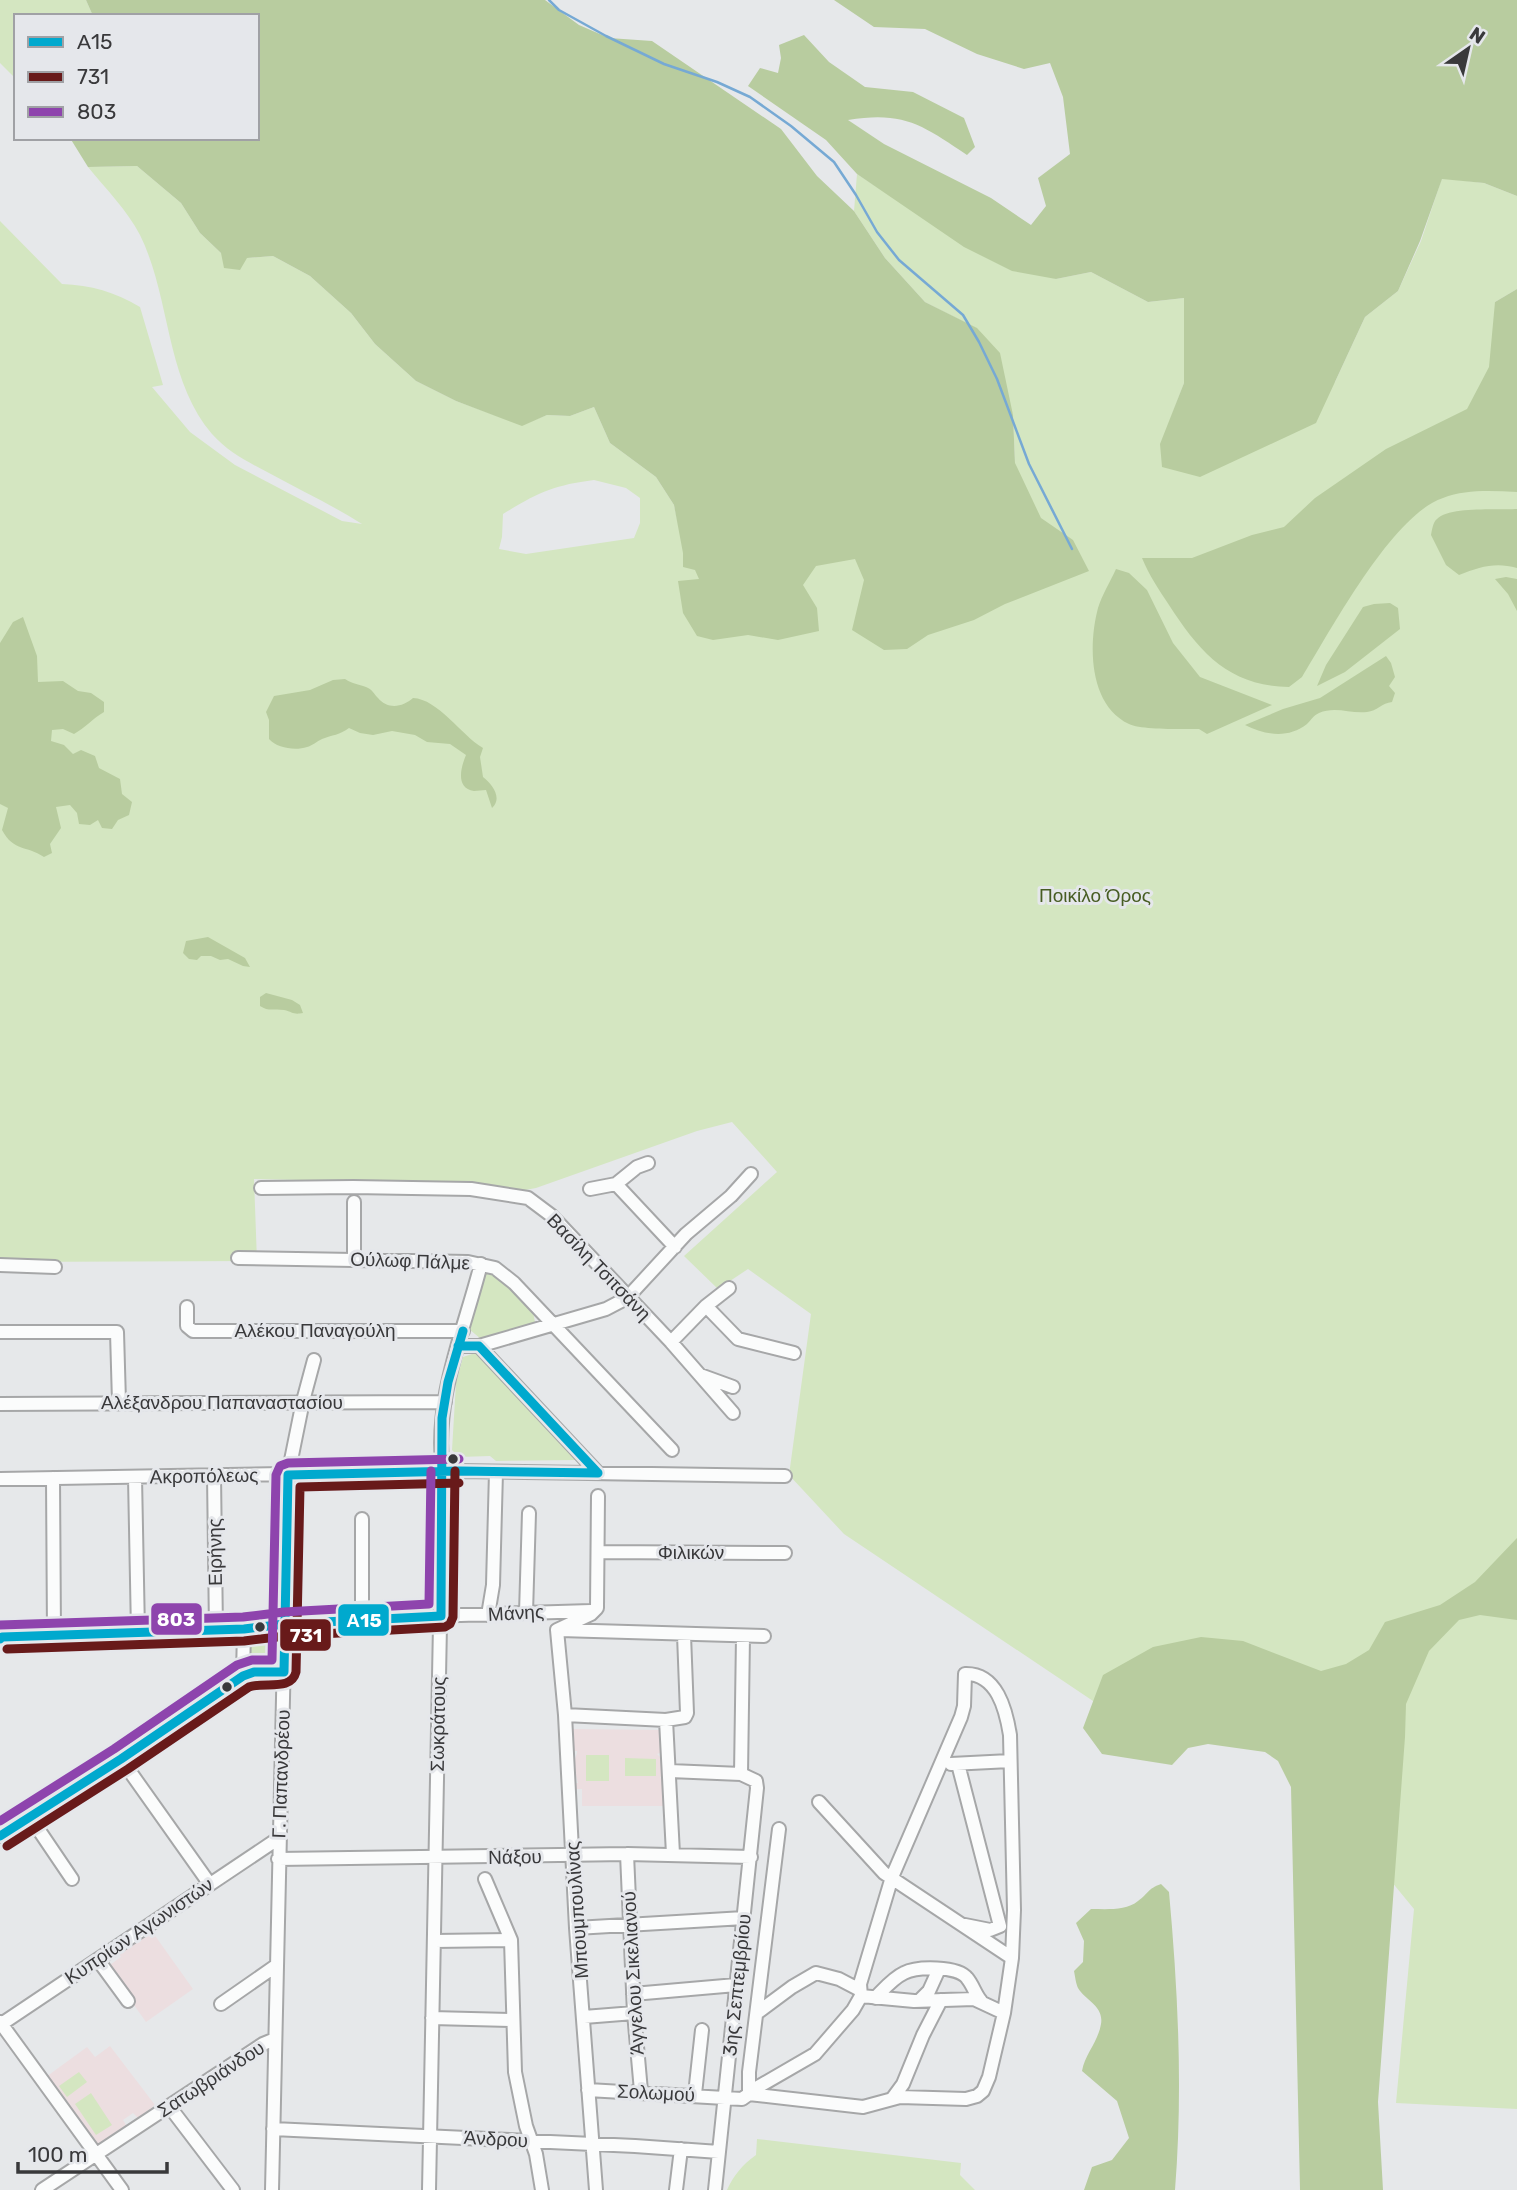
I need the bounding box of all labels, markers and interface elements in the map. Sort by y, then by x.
legend [14,14,259,140]
north arrow [1433,14,1503,84]
text: N [1465,22,1489,49]
text: Α15 [77,29,112,54]
text: 731 [77,64,109,89]
text: 803 [77,99,116,124]
park label: Ποικίλο Όρος [1039,884,1151,907]
street label: Βασίλη Τσιτσάνη [542,1209,656,1325]
street label: Ούλωφ Πάλμε [350,1247,471,1275]
street label: Αλέκου Παναγούλη [234,1319,396,1342]
street label: Αλέξανδρου Παπαναστασίου [101,1391,343,1414]
unlabelled marker [446,1452,460,1466]
street label: Ακροπόλεως [150,1464,258,1488]
street label: Ειρήνης [203,1518,227,1586]
street label: Φιλικών [658,1541,724,1564]
street label: Μάνης [487,1600,545,1626]
line badge: 803 [150,1602,203,1636]
line badge: Α15 [337,1603,390,1637]
text: 803 [157,1608,195,1631]
text: Α15 [346,1609,382,1632]
line badge: 731 [279,1618,332,1652]
unlabelled marker [253,1620,267,1634]
text: 731 [290,1624,322,1647]
street label: Σωκράτους [426,1676,450,1772]
unlabelled marker [220,1680,234,1694]
street label: Γ. Παπανδρέου [267,1709,295,1839]
street label: Μπουμπουλίνας [561,1840,593,1980]
street label: Νάξου [488,1845,542,1869]
street label: Κυπρίων Αγωνιστών [60,1873,218,1989]
street label: Άγγελου Σικελιανού [617,1891,649,2055]
street label: 3ης Σεπτεμβρίου [718,1913,756,2057]
street label: Σατωβριάνδου [153,2036,269,2122]
street label: Σολωμού [616,2079,696,2107]
street label: Άνδρου [463,2126,529,2152]
scale bar [18,2130,166,2174]
text: 100 m [28,2142,87,2167]

